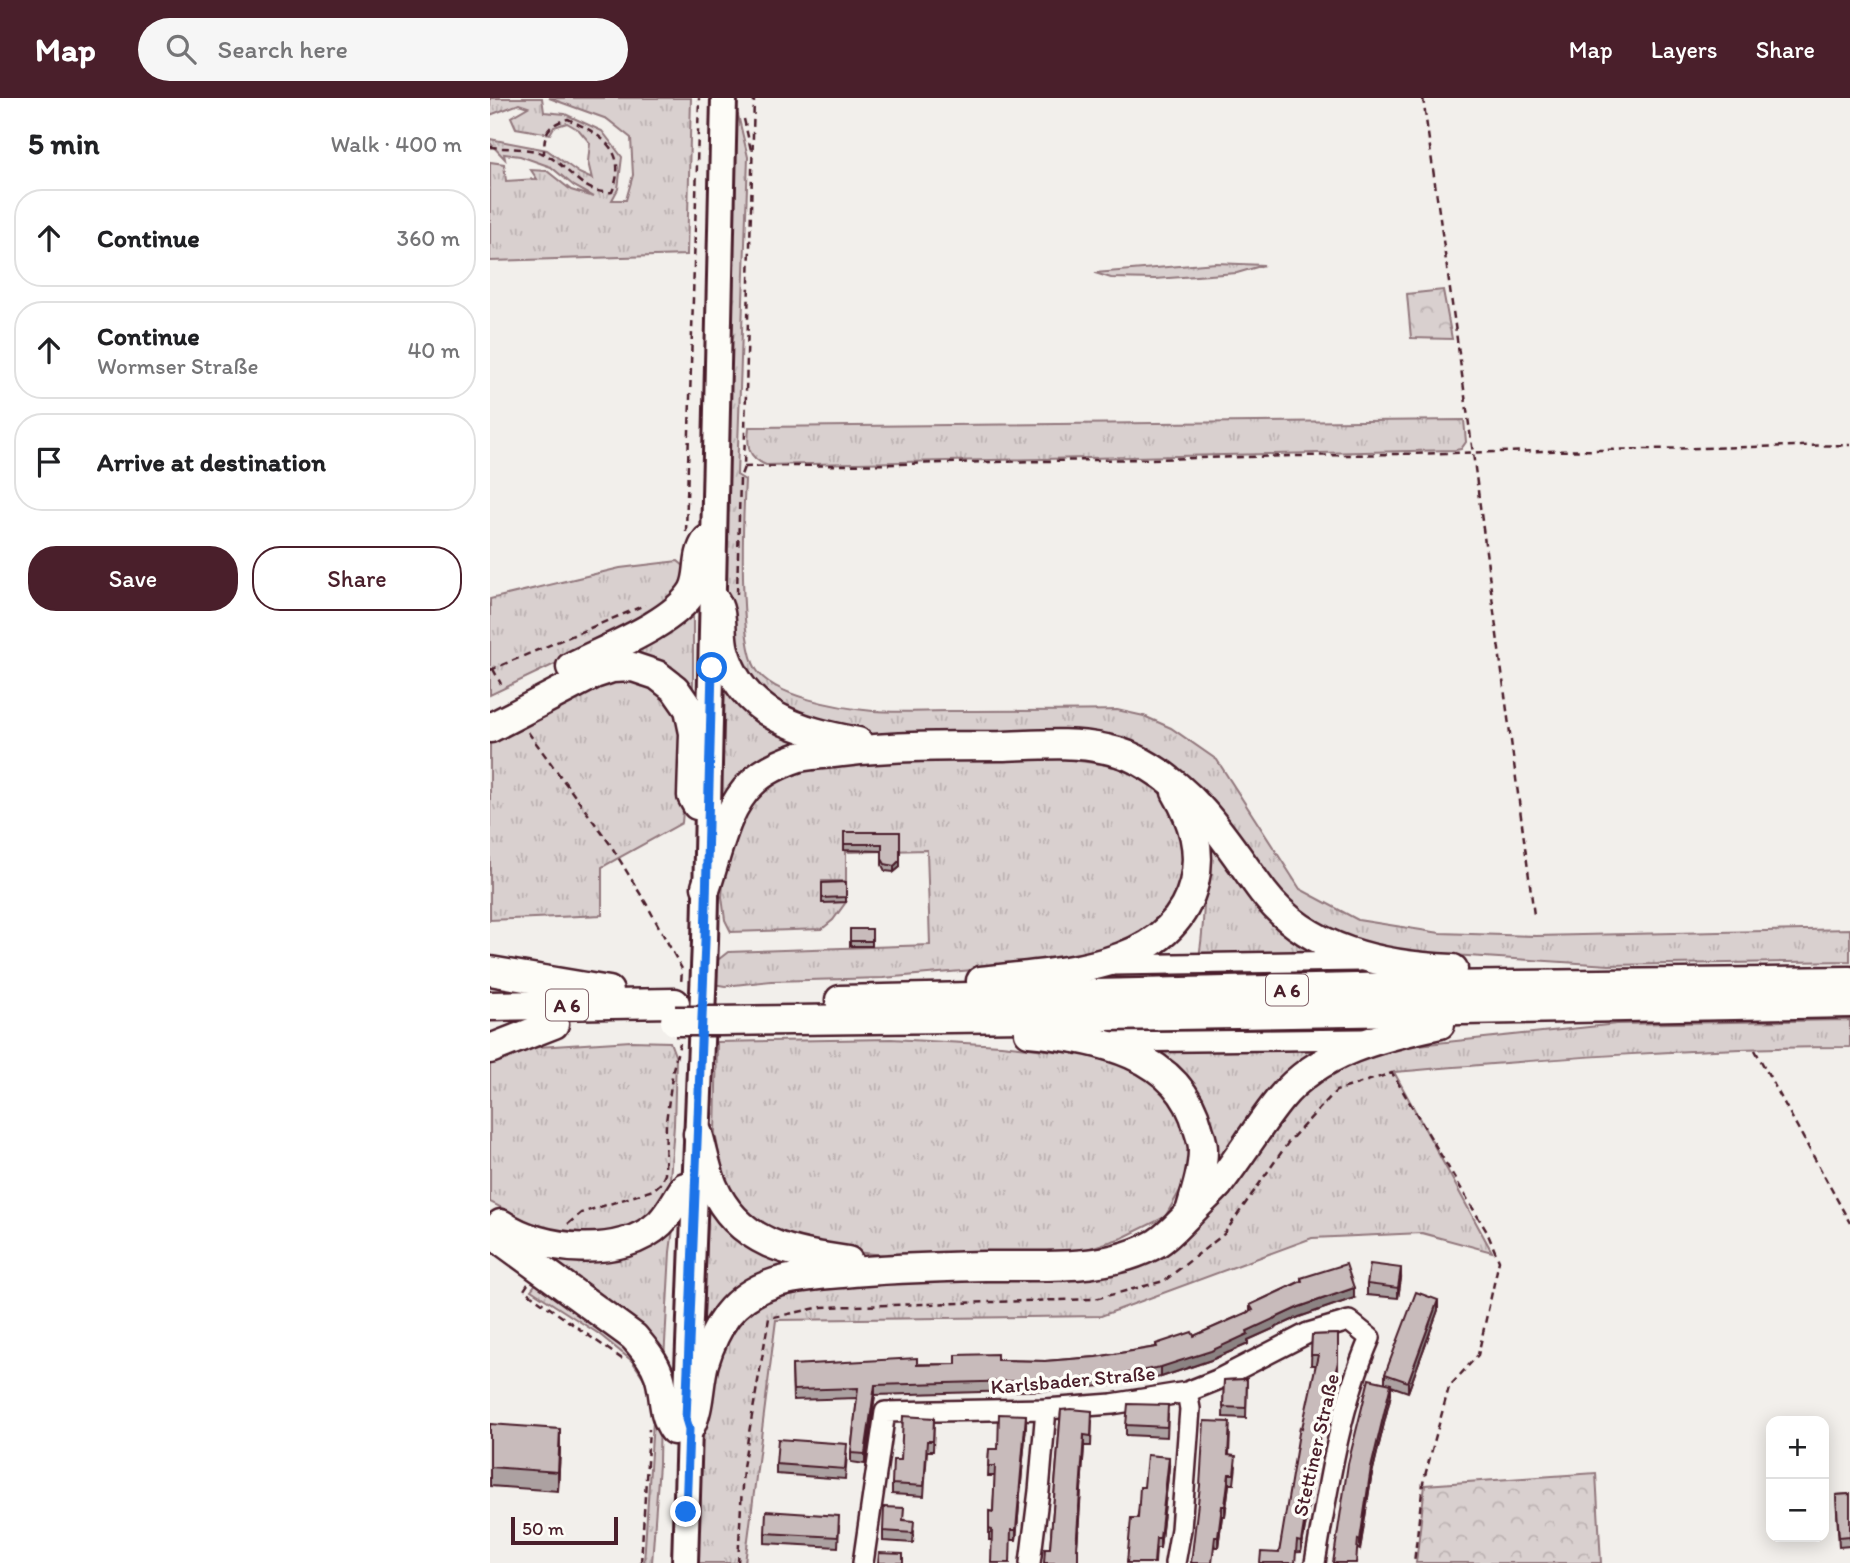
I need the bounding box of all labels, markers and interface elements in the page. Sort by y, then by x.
search box [138,18,628,81]
text: Map [35,30,96,69]
icon: search [162,30,200,68]
text: Search here [218,33,348,65]
text: Map [1569,35,1613,64]
text: Layers [1651,35,1718,64]
text: Share [1756,35,1815,64]
text: 5 min [28,125,99,162]
text: Walk · 400 m [330,130,462,158]
icon: ahead [30,219,68,257]
text: Continue [97,222,200,254]
text: 360 m [397,224,460,252]
text: Continue [97,320,200,352]
icon: ahead [30,331,68,369]
text: 40 m [407,336,460,364]
text: Wormser Straße [97,352,259,380]
icon: arrive [30,443,68,481]
text: Arrive at destination [97,446,326,478]
button: Save [28,546,238,611]
button: Share [252,546,462,611]
route start [696,652,727,683]
road number: A 6 [1266,974,1308,1006]
road number: A 6 [546,990,588,1021]
street label: Karlsbader Straße [990,1360,1156,1399]
street label: Stettiner Straße [1287,1371,1344,1519]
map controls [1766,1416,1829,1542]
button: + [1766,1416,1829,1479]
button: − [1766,1479,1829,1542]
route end [670,1496,701,1527]
scale bar [511,1514,618,1546]
text: 50 m [522,1517,564,1540]

